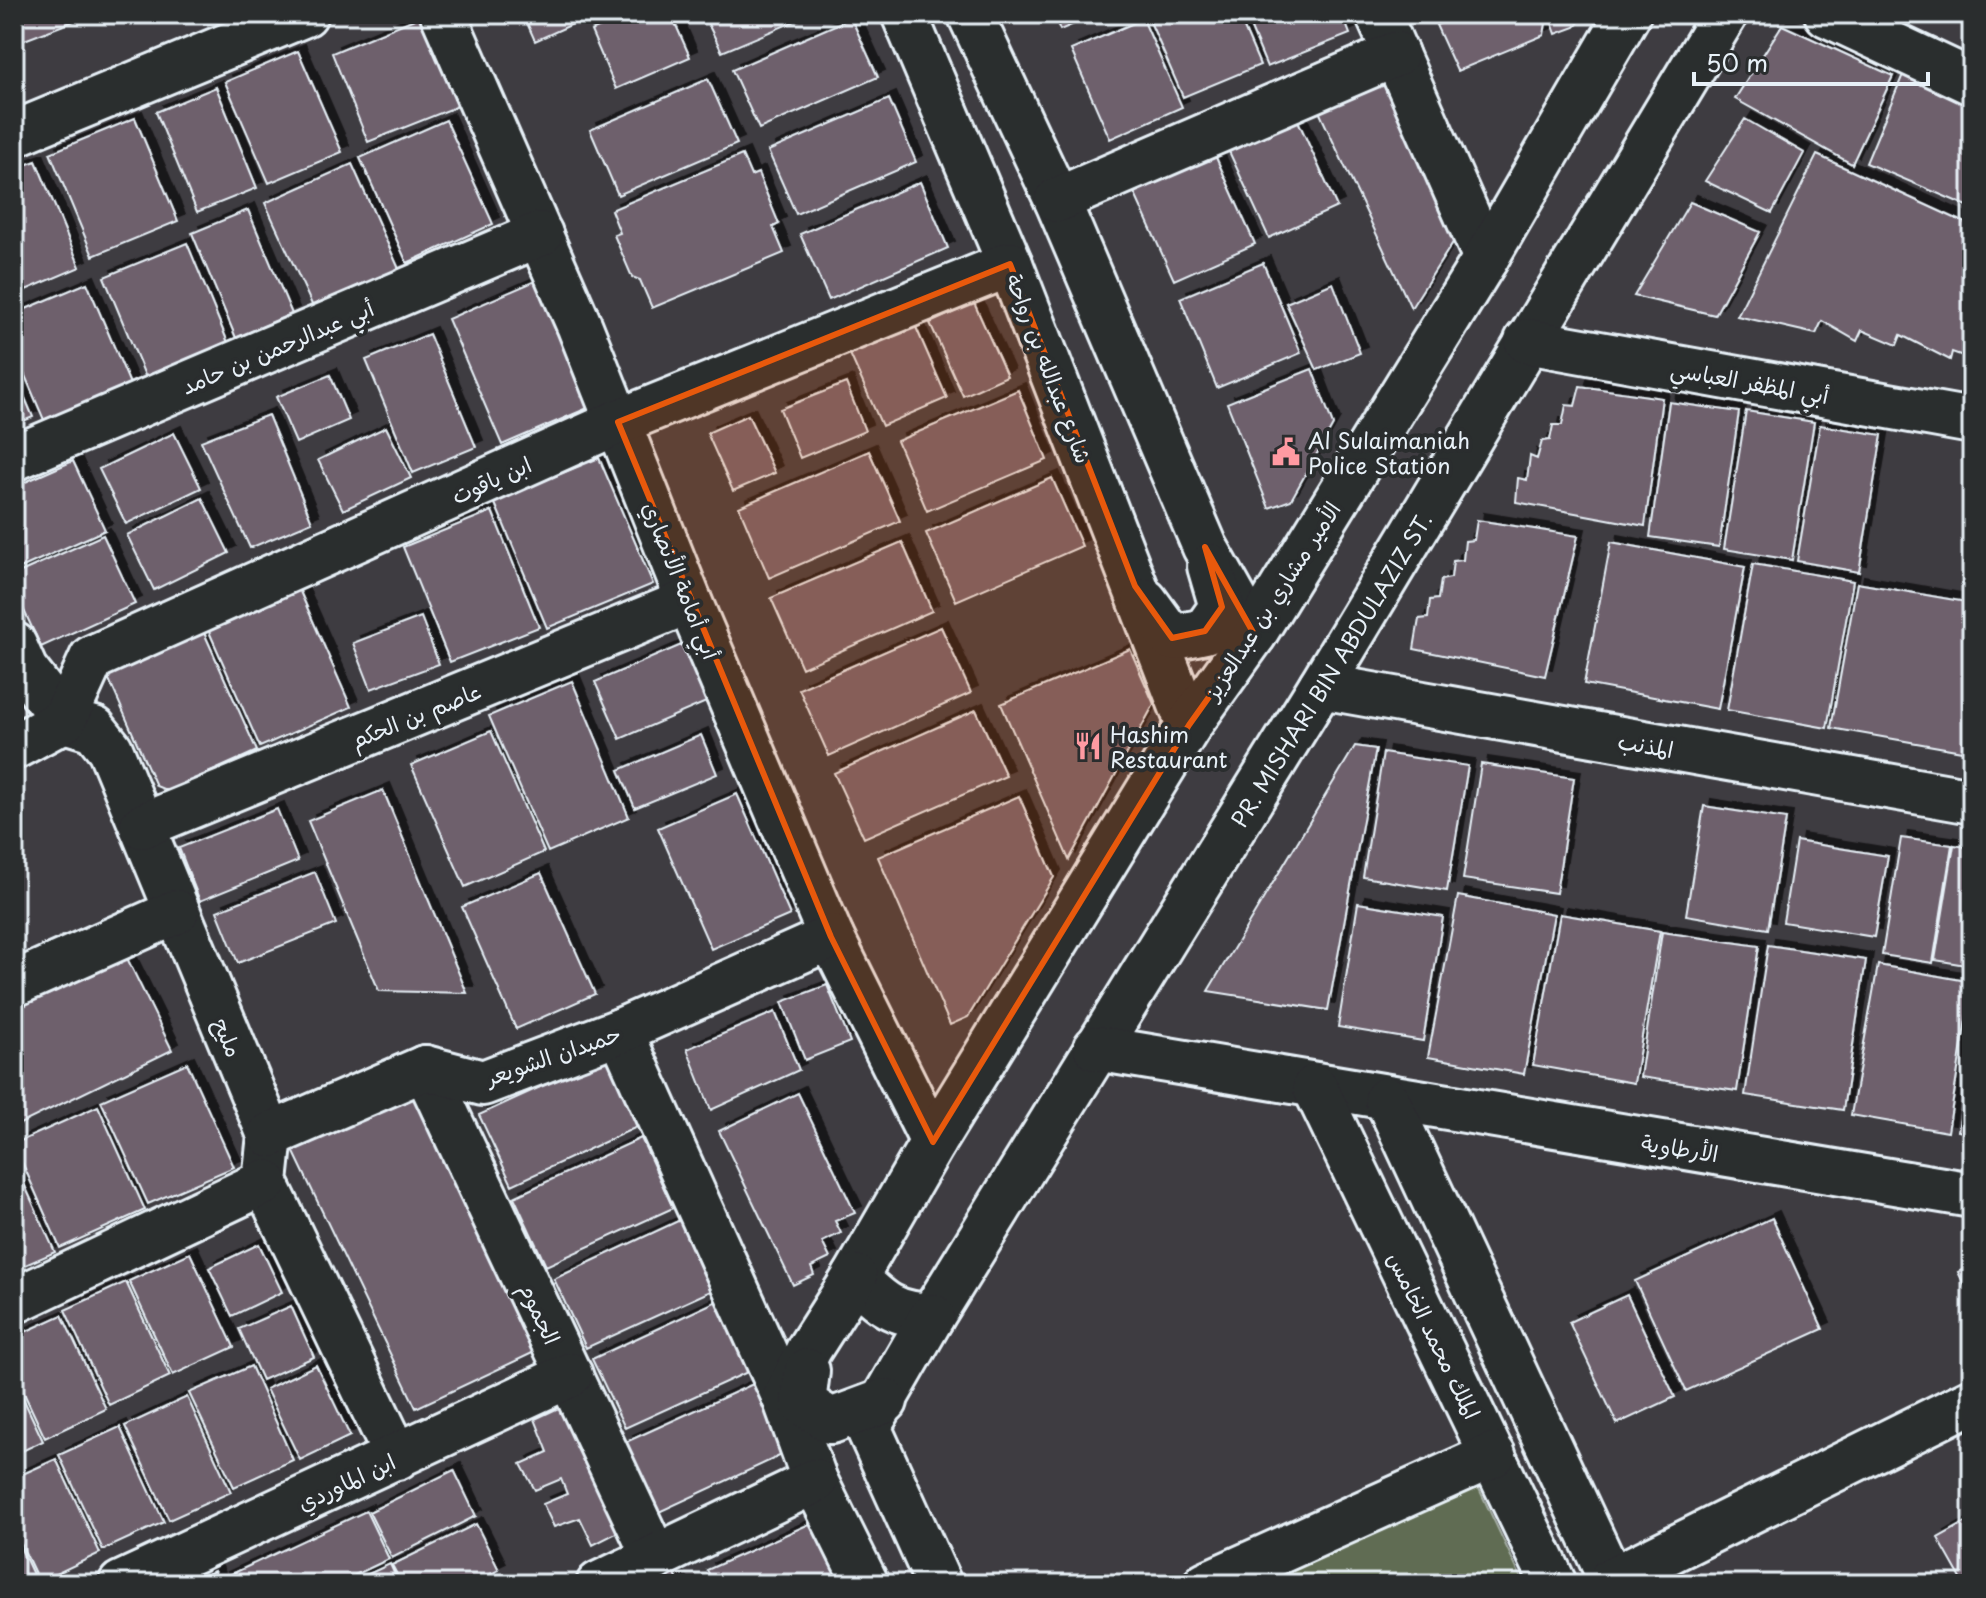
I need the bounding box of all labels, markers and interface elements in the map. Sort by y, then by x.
scale bar [1694,36,1928,86]
text: 50 m [1706,44,1768,80]
street label: شارع عبدالله بن رواحة [998,268,1101,468]
street label: أبي عبدالرحمن بن حامد [176,290,381,406]
street label: أبي المظفر العباسي [1667,351,1832,416]
place label: Al Sulaimaniah Police Station [1308,423,1470,481]
public building icon: Al Sulaimaniah Police Station [1271,437,1301,467]
street label: ابن ياقوت [446,447,536,511]
street label: الأمير مشاري بن عبدالعزيز [1193,494,1349,708]
street label: أبي أمامة الأنصاري [631,496,729,666]
street label: PR. MISHARI BIN ABDULAZIZ ST. [1222,505,1439,833]
street label: عاصم بن الحكم [345,673,488,757]
place label: Hashim Restaurant [1110,717,1228,775]
street label: المذنب [1616,723,1676,765]
restaurant icon: Hashim Restaurant [1073,731,1103,761]
street label: مليح [205,1012,252,1062]
street label: حميدان الشويعر [479,1015,625,1093]
street label: الأرطاوية [1639,1125,1721,1169]
street label: الملك محمد الخامس [1380,1246,1490,1424]
street label: الجموم [510,1277,570,1351]
street label: ابن الماوردي [292,1444,401,1520]

